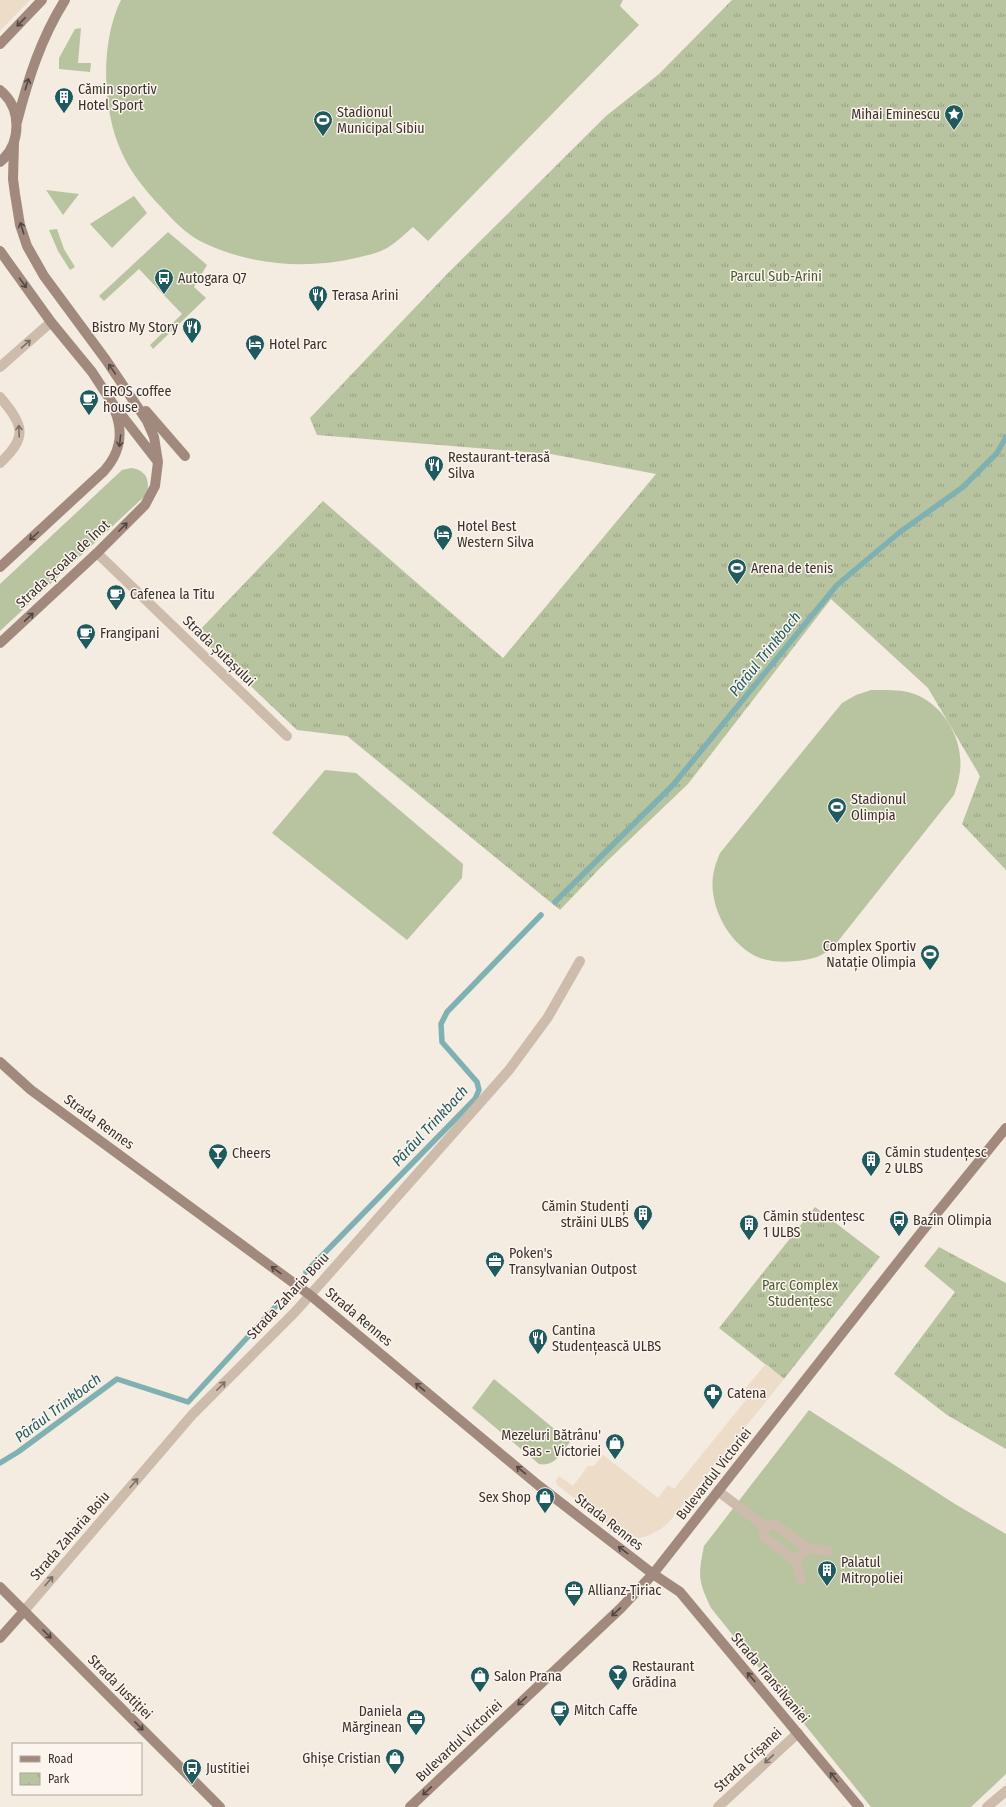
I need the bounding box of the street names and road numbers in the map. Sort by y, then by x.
street label: Strada Școala de Înot [12,515,114,612]
street label: Strada Șutașului [179,612,259,690]
street label: Strada Rennes [61,1091,137,1153]
street label: Strada Zaharia Boiu [243,1249,333,1343]
street label: Strada Rennes [322,1284,396,1350]
street label: Bulevardul Victoriei [673,1425,755,1523]
street label: Strada Zaharia Boiu [27,1488,113,1584]
street label: Strada Rennes [571,1490,647,1554]
street label: Strada Transilvaniei [727,1629,813,1727]
street label: Strada Justiției [83,1651,156,1724]
street label: Bulevardul Victoriei [412,1697,506,1785]
street label: Strada Crișanei [711,1724,786,1796]

